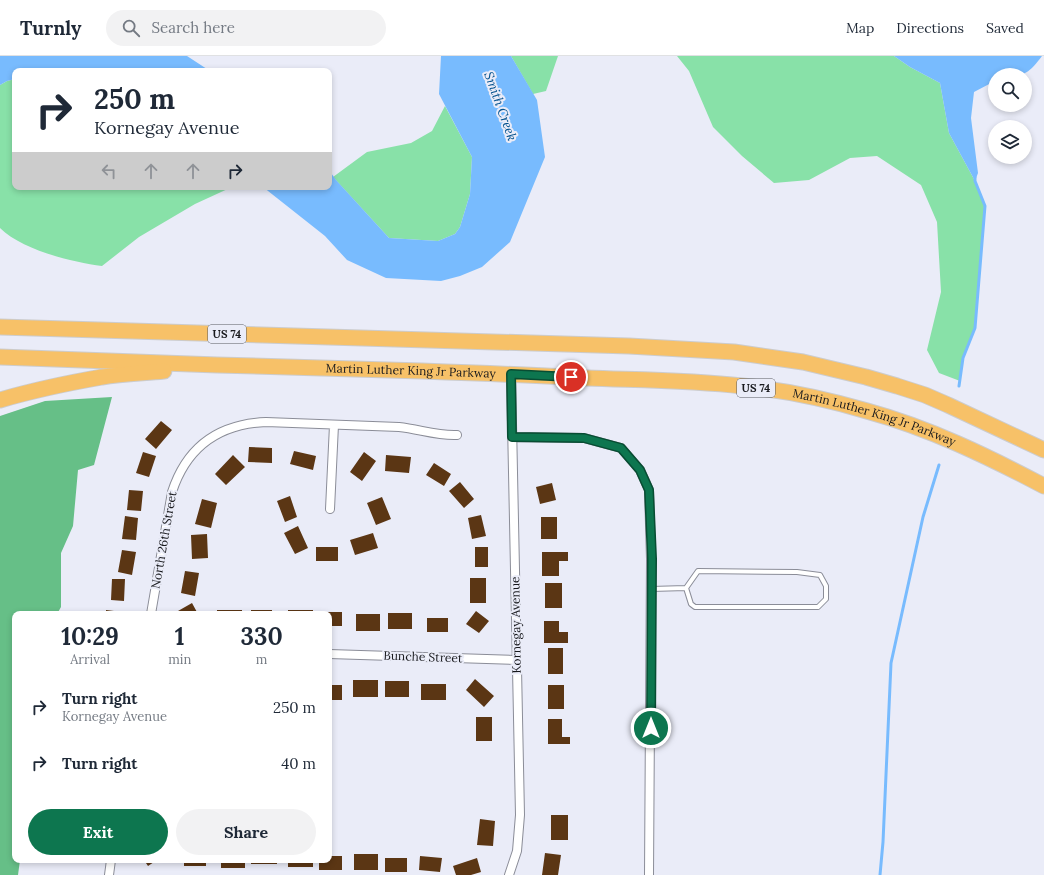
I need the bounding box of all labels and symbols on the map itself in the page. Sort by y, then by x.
water label: Smith Creek [480,69,521,143]
road number: US 74 [208,325,246,343]
street label: Martin Luther King Jr Parkway [325,360,497,381]
pin [554,360,588,394]
road number: US 74 [737,379,775,397]
street label: Martin Luther King Jr Parkway [791,385,959,449]
street label: North 26th Street [148,490,180,590]
street label: Kornegay Avenue [507,576,524,674]
street label: Bunche Street [383,648,463,665]
position arrow [630,707,672,749]

